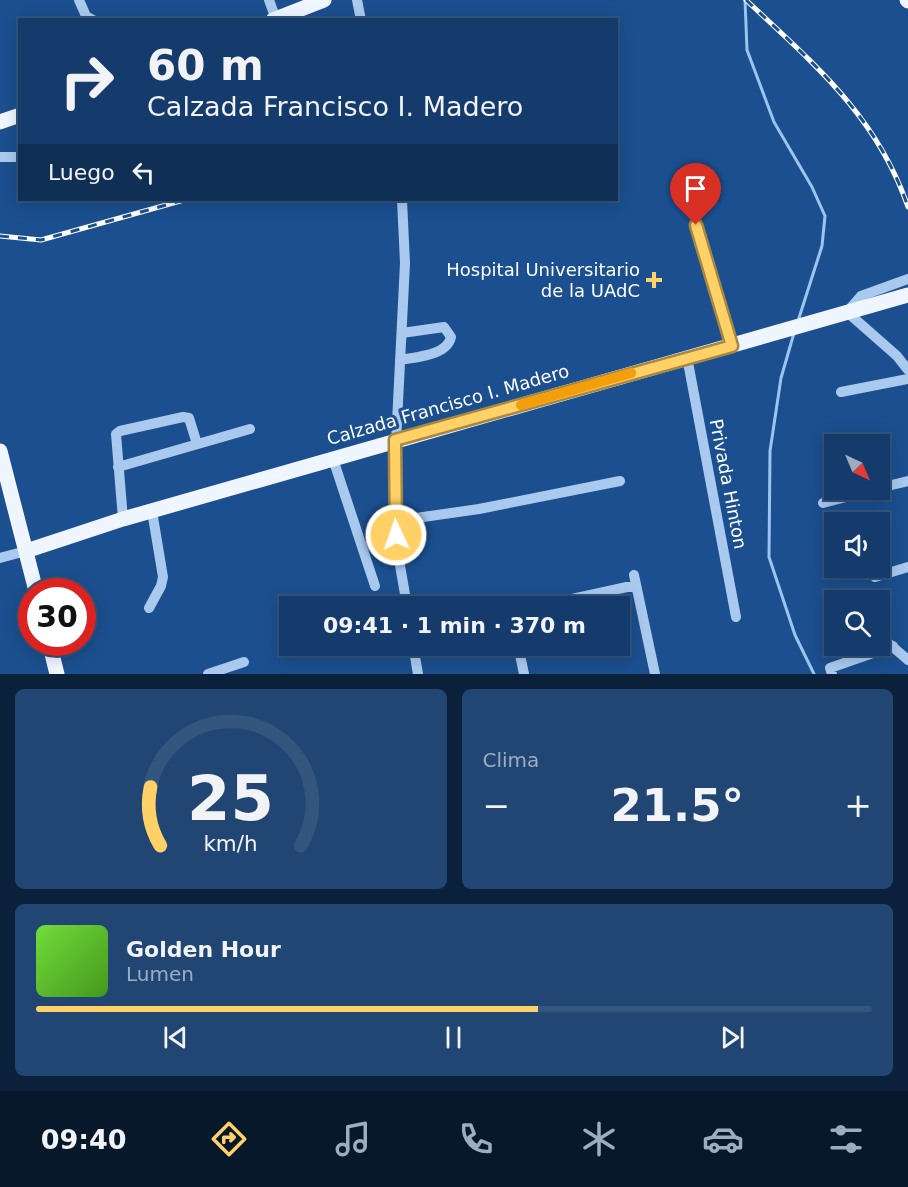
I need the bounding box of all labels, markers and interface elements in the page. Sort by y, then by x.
text: 60 m [147,41,264,90]
icon: right [48,42,126,120]
text: Calzada Francisco I. Madero [147,91,523,122]
icon: left [127,156,160,189]
text: Luego [48,160,115,185]
pin [670,163,721,225]
icon: arrive [679,172,712,205]
place label: Hospital Universitario de la UAdC [446,259,640,301]
marker: Hospital Universitario de la UAdC [645,271,663,289]
street label: Calzada Francisco I. Madero [324,360,571,449]
street label: Privada Hinton [706,417,751,551]
north arrow [824,434,890,500]
map controls [824,434,890,656]
position arrow [364,503,428,567]
button: sound [824,512,890,578]
speed limit sign: 30 [18,578,96,656]
button: search [824,590,890,656]
text: 09:41 · 1 min · 370 m [323,613,586,638]
text: Clima [483,748,539,772]
text: 25 [187,762,274,835]
text: 21.5° [610,779,744,832]
text: − [483,786,510,825]
text: + [844,786,872,825]
text: km/h [204,831,258,856]
text: Golden Hour [126,937,281,962]
text: Lumen [126,962,194,986]
icon: previous [159,1021,192,1054]
icon: pause [437,1021,470,1054]
icon: next [716,1021,749,1054]
icon: directions [208,1118,250,1160]
icon: music [332,1118,374,1160]
icon: phone [455,1118,497,1160]
icon: climate [578,1118,620,1160]
icon: car [702,1118,744,1160]
icon: filters [825,1118,867,1160]
text: 09:40 [41,1124,127,1155]

